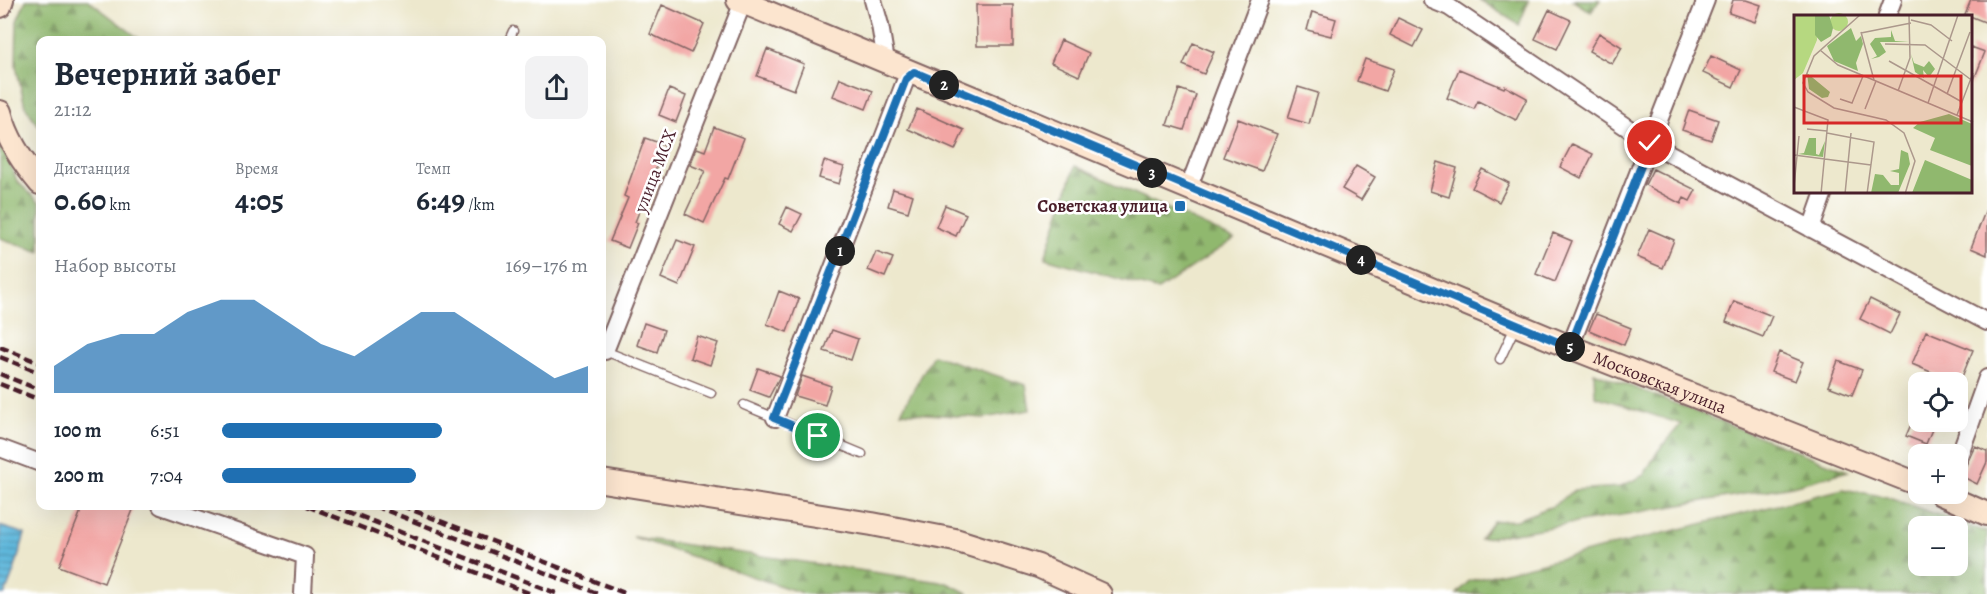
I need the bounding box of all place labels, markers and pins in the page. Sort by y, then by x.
pin: 2 [929,70,959,100]
pin [1624,117,1675,168]
pin: 3 [1137,158,1167,188]
place label: Советская улица [1037,194,1168,218]
marker: Советская улица [1173,199,1187,213]
pin: 1 [825,236,855,266]
pin: 4 [1346,245,1376,275]
pin: 5 [1555,332,1585,362]
pin [792,410,843,461]

